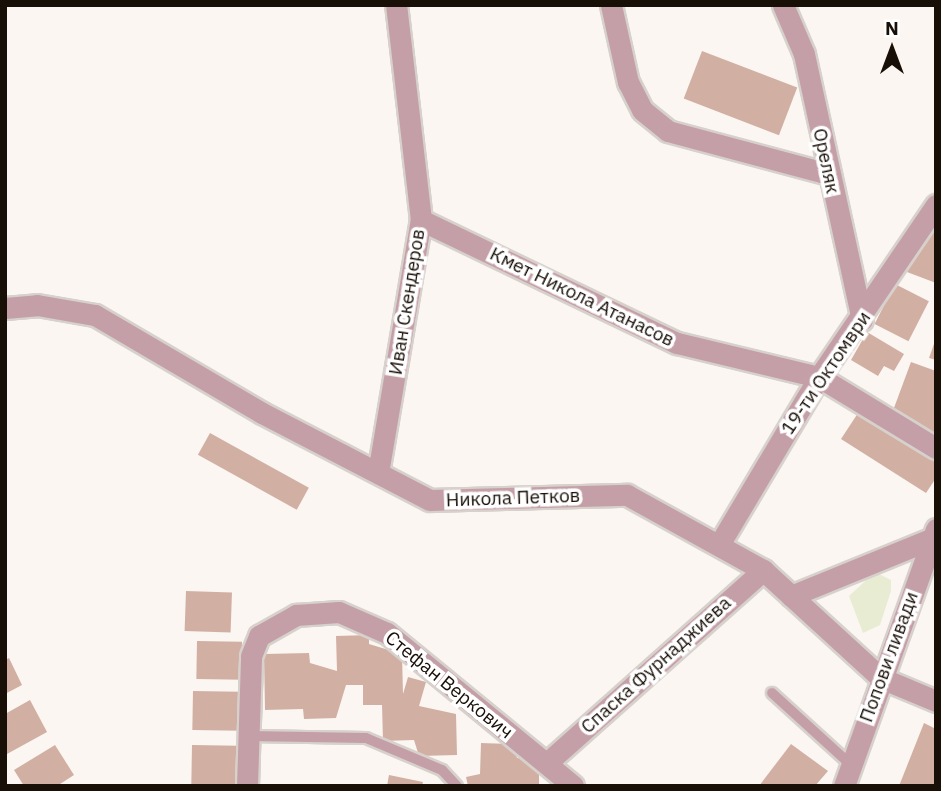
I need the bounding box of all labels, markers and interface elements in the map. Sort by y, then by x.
north arrow [857,14,927,84]
text: N [885,16,899,40]
street label: Ореляк [808,126,844,196]
street label: Иван Скендеров [384,227,430,377]
street label: Кмет Никола Атанасов [486,242,678,352]
street label: 19-ти Октомври [776,307,876,439]
street label: Никола Петков [445,484,581,512]
street label: Попови ливади [855,589,923,725]
street label: Спаска Фурнаджиева [576,592,736,738]
street label: Стефан Веркович [381,627,517,743]

